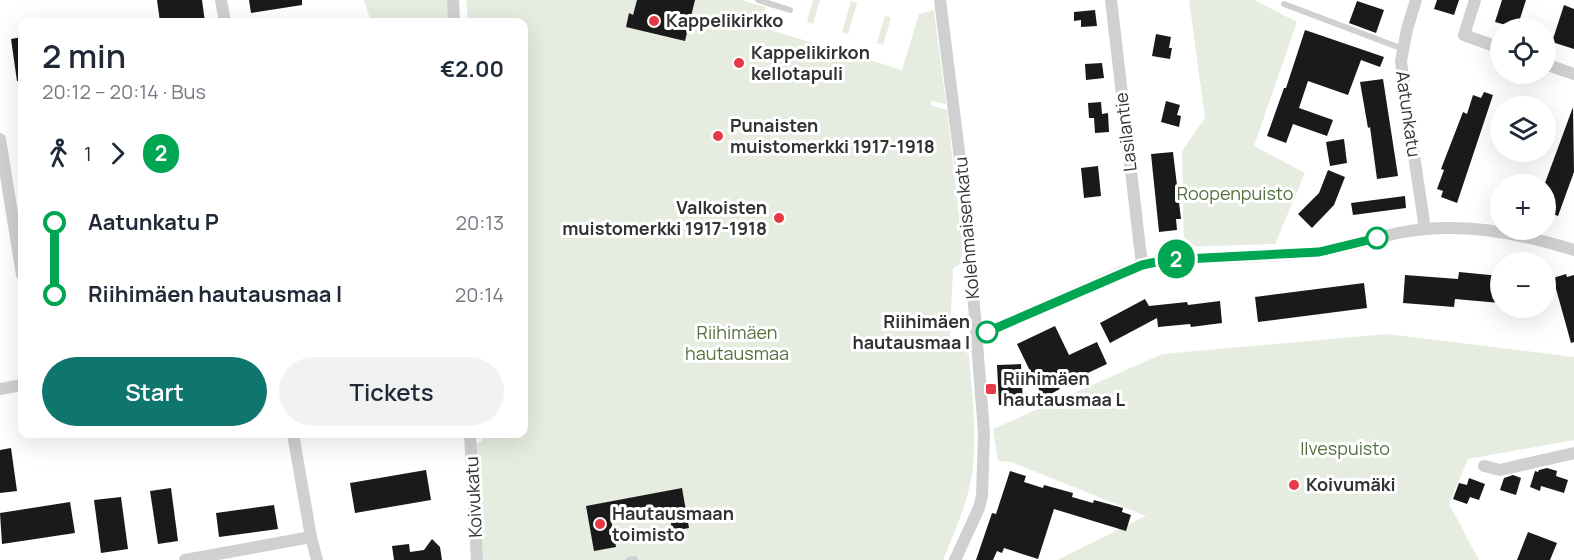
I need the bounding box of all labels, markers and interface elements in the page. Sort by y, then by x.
place label: Kappelikirkko [666,8,783,32]
marker: Kappelikirkko [647,14,661,28]
map controls [1490,18,1556,318]
button: locate [1490,18,1556,84]
text: 2 min [42,33,126,78]
place label: Kappelikirkon kellotapuli [751,40,870,85]
text: €2.00 [440,54,504,84]
marker: Kappelikirkon kellotapuli [732,56,746,70]
street label: Aatunkatu [1391,69,1427,159]
text: 20:12 – 20:14 · Bus [42,78,206,105]
street label: Lasilantie [1108,91,1142,173]
button: layers [1490,96,1556,162]
place label: Punaisten muistomerkki 1917-1918 [730,113,935,158]
marker: Punaisten muistomerkki 1917-1918 [711,129,725,143]
icon: walk [42,137,75,170]
icon: forward [101,137,134,170]
text: 2 [155,139,167,167]
text: 1 [84,140,92,167]
street label: Kolehmaisenkatu [948,156,984,300]
button: + [1490,174,1556,240]
park label: Roopenpuisto [1177,181,1293,205]
place label: Valkoisten muistomerkki 1917-1918 [562,195,767,240]
text: Aatunkatu P [88,207,219,237]
text: 20:13 [456,209,504,236]
marker: Valkoisten muistomerkki 1917-1918 [772,211,786,225]
unlabelled marker [1366,227,1388,249]
line badge: 2 [1156,240,1196,278]
text: 2 [1170,245,1182,273]
button: − [1490,252,1556,318]
text: Riihimäen hautausmaa I [88,279,342,309]
text: 20:14 [455,281,504,308]
place label: Riihimäen hautausmaa I [852,309,970,354]
park label: Riihimäen hautausmaa [685,320,789,365]
marker: Riihimäen hautausmaa I [976,321,998,343]
button: Start [42,357,267,426]
button: Tickets [279,357,504,426]
place label: Riihimäen hautausmaa L [1003,366,1126,411]
marker: Riihimäen hautausmaa L [984,382,998,396]
park label: Ilvespuisto [1300,436,1390,460]
street label: Koivukatu [459,456,487,538]
place label: Koivumäki [1306,472,1396,496]
marker: Koivumäki [1287,478,1301,492]
place label: Hautausmaan toimisto [612,501,734,546]
marker: Hautausmaan toimisto [593,517,607,531]

